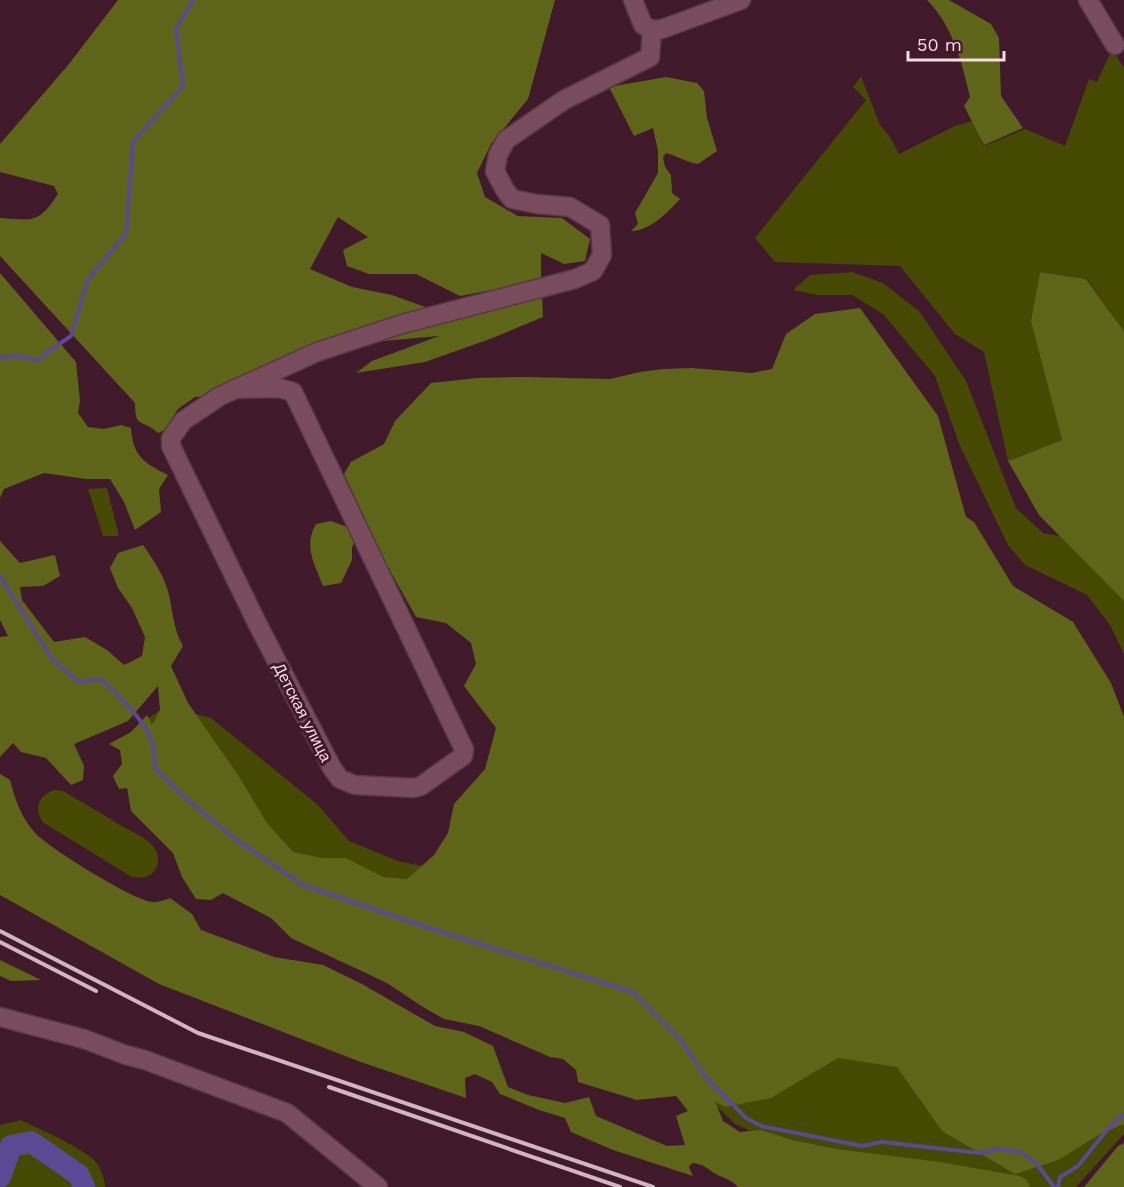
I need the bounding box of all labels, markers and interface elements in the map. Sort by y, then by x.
scale bar [908,24,1004,62]
text: 50 m [917,34,962,55]
street label: Детская улица [269,659,336,765]

